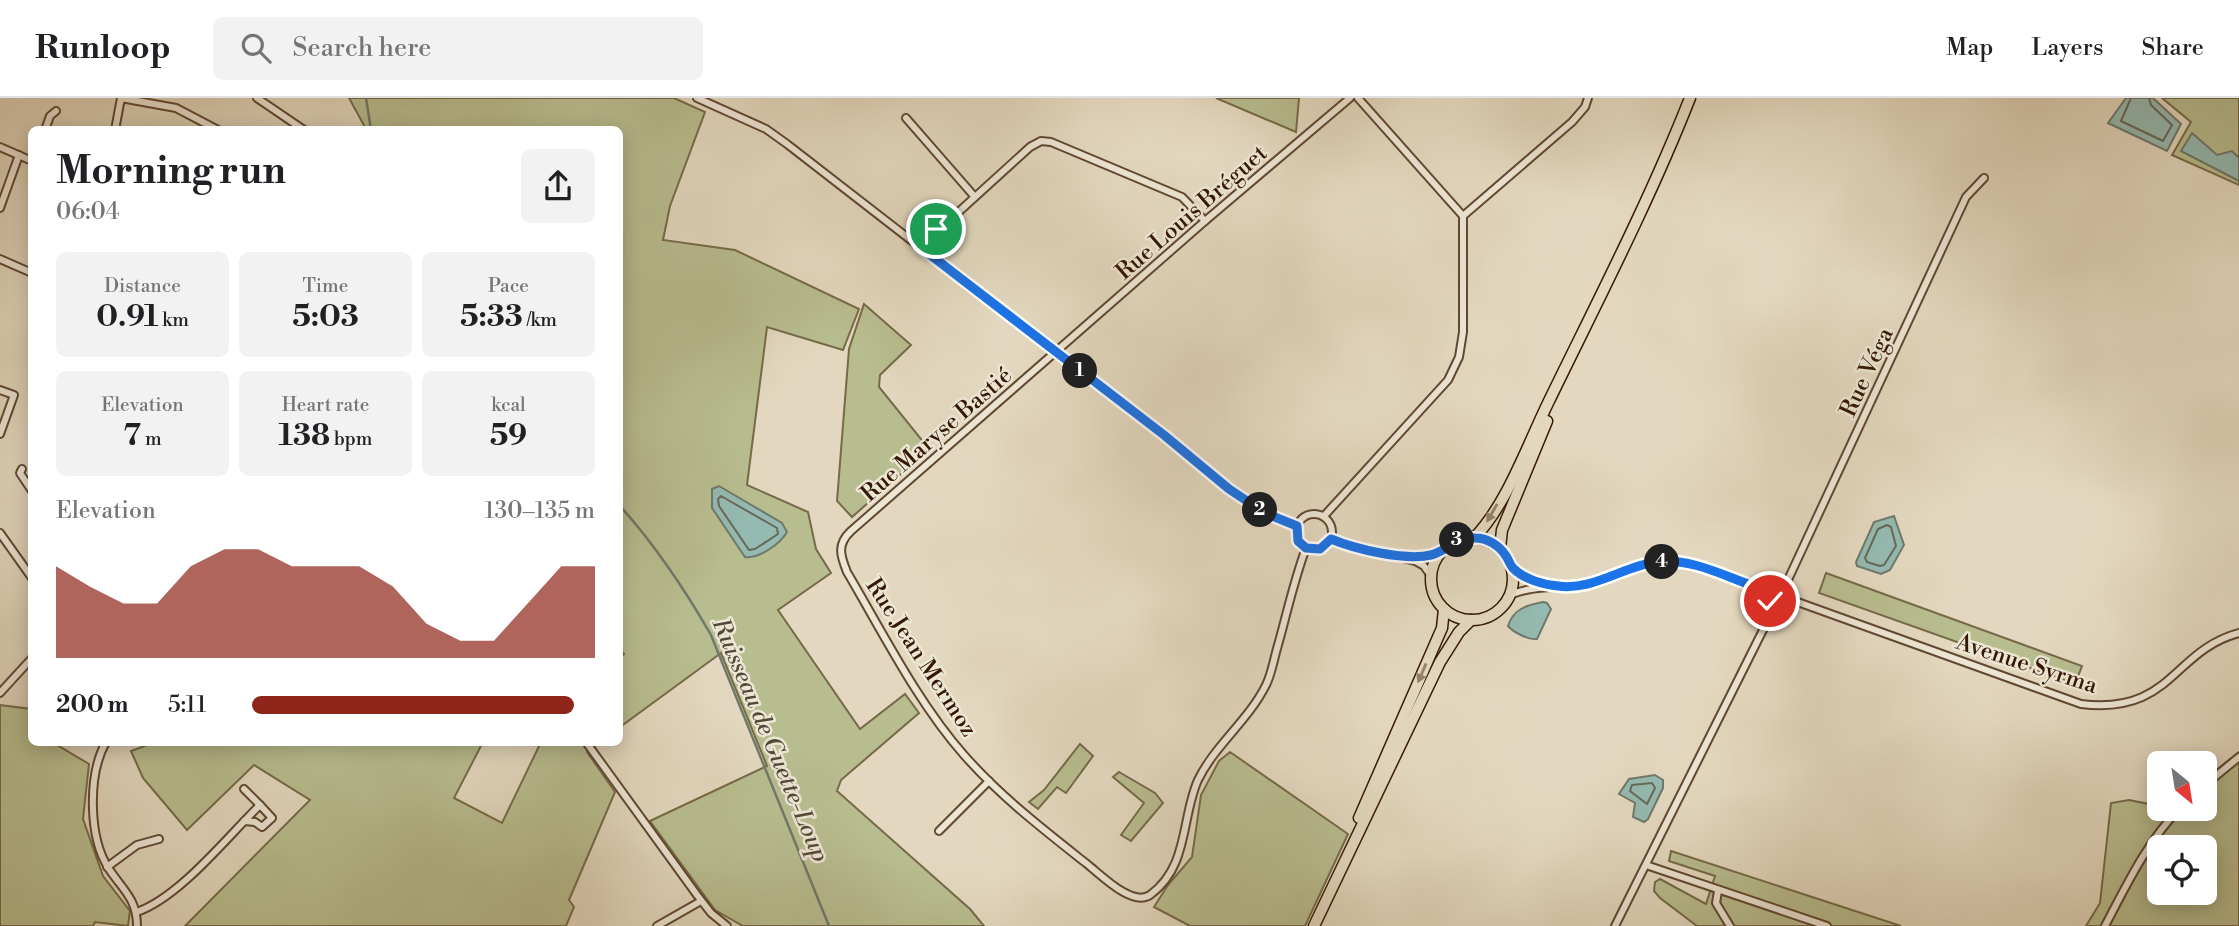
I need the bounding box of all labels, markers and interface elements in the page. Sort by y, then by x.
search box [213,17,703,80]
text: Runloop [35,28,171,69]
icon: search [237,29,275,67]
text: Search here [293,32,431,64]
text: Map [1946,33,1993,63]
text: Layers [2031,33,2103,63]
text: Share [2141,33,2204,63]
street label: Rue Louis Bréguet [1110,139,1273,286]
text: Morning run [56,148,286,195]
button: share [521,149,595,223]
text: 06:04 [56,198,119,226]
pin [906,199,966,259]
icon: arrive [917,210,955,248]
text: Distance [104,274,181,298]
text: Time [303,274,348,298]
text: Pace [488,274,529,298]
text: 0.91 [96,298,158,336]
text: 5:03 [292,298,359,336]
text: 5:33 [460,298,523,336]
text: km [158,308,189,332]
text: /km [523,308,557,332]
street label: Rue Véga [1834,323,1900,421]
pin: 1 [1062,354,1098,388]
text: 1 [1075,358,1084,382]
street label: Rue Maryse Bastié [855,361,1018,508]
text: Elevation [101,393,184,417]
text: Heart rate [282,393,369,417]
text: kcal [491,393,526,417]
text: 7 [123,417,141,455]
text: 138 [279,417,330,455]
text: 59 [490,417,527,455]
text: m [141,427,162,451]
text: bpm [330,427,372,451]
pin: 2 [1242,492,1278,528]
text: Elevation [56,497,156,525]
text: 130–135 m [485,497,595,525]
text: 2 [1254,497,1265,521]
one-way arrow [1486,504,1498,523]
pin: 3 [1440,522,1474,558]
text: 3 [1451,527,1462,551]
pin: 4 [1644,545,1680,580]
text: 4 [1655,549,1668,573]
pin [1740,571,1800,631]
street label: Rue Jean Mermoz [859,573,983,742]
icon: check [1751,582,1789,620]
water label: Ruisseau de Guette-Loup [705,613,835,867]
street label: Avenue Syrma [1952,628,2101,700]
one-way arrow [1416,663,1427,684]
text: 200 m [56,691,128,719]
text: 5:11 [168,691,206,719]
north arrow [2147,751,2217,821]
map controls [2147,751,2217,905]
button: locate [2147,835,2217,905]

